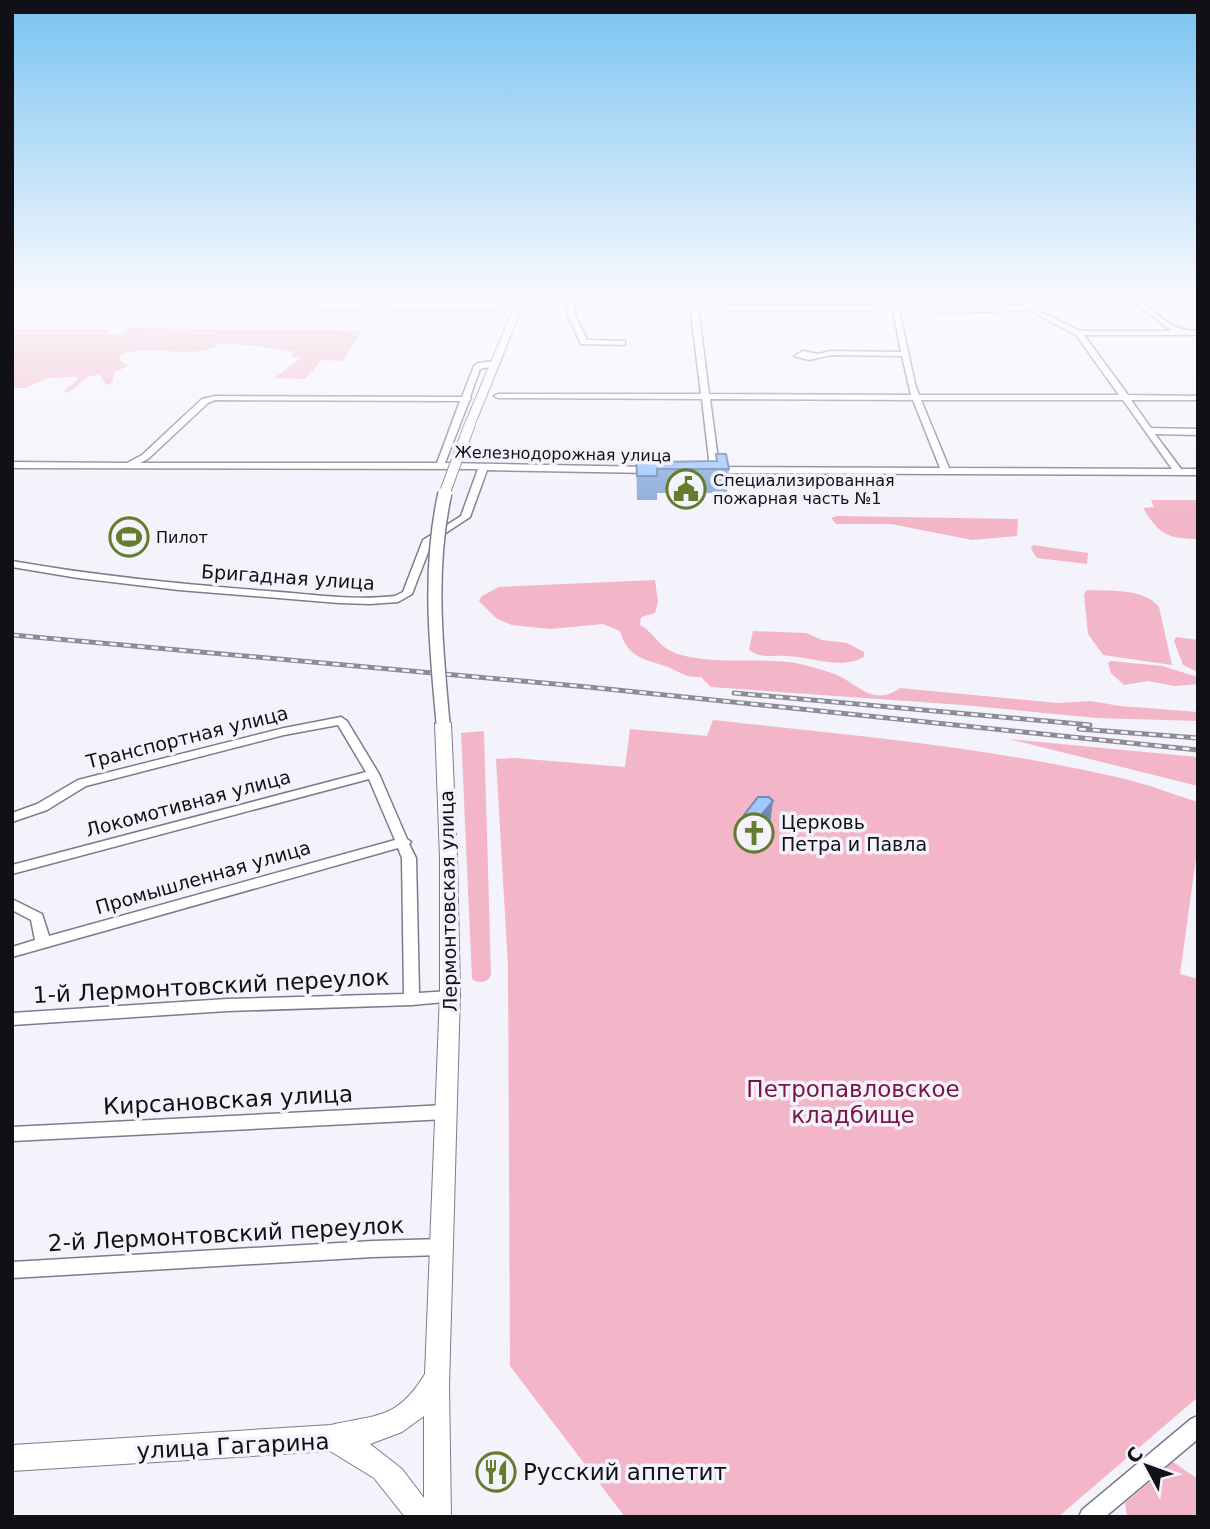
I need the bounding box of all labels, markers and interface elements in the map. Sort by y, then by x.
street label: Железнодорожная улица [454,443,672,465]
public building icon: Специализированная пожарная часть №1 [665,468,707,510]
place label: Специализированная пожарная часть №1 [713,471,895,508]
sports icon: Пилот [108,516,150,558]
place label: Пилот [156,528,208,547]
street label: Бригадная улица [200,560,376,594]
street label: Транспортная улица [83,701,290,773]
street label: Локомотивная улица [83,765,293,841]
street label: Лермонтовская улица [435,790,461,1012]
place label: Церковь Петра и Павла [781,811,927,855]
church icon: Церковь Петра и Павла [733,812,775,854]
street label: Промышленная улица [93,836,313,918]
street label: 1-й Лермонтовский переулок [32,964,390,1008]
park label: Петропавловское кладбище [746,1076,960,1128]
street label: Кирсановская улица [102,1080,354,1120]
street label: 2-й Лермонтовский переулок [47,1212,405,1256]
street label: улица Гагарина [136,1428,330,1464]
north arrow [1112,1431,1182,1501]
text: С [1121,1442,1147,1467]
restaurant icon: Русский аппетит [475,1451,517,1493]
place label: Русский аппетит [523,1459,727,1485]

